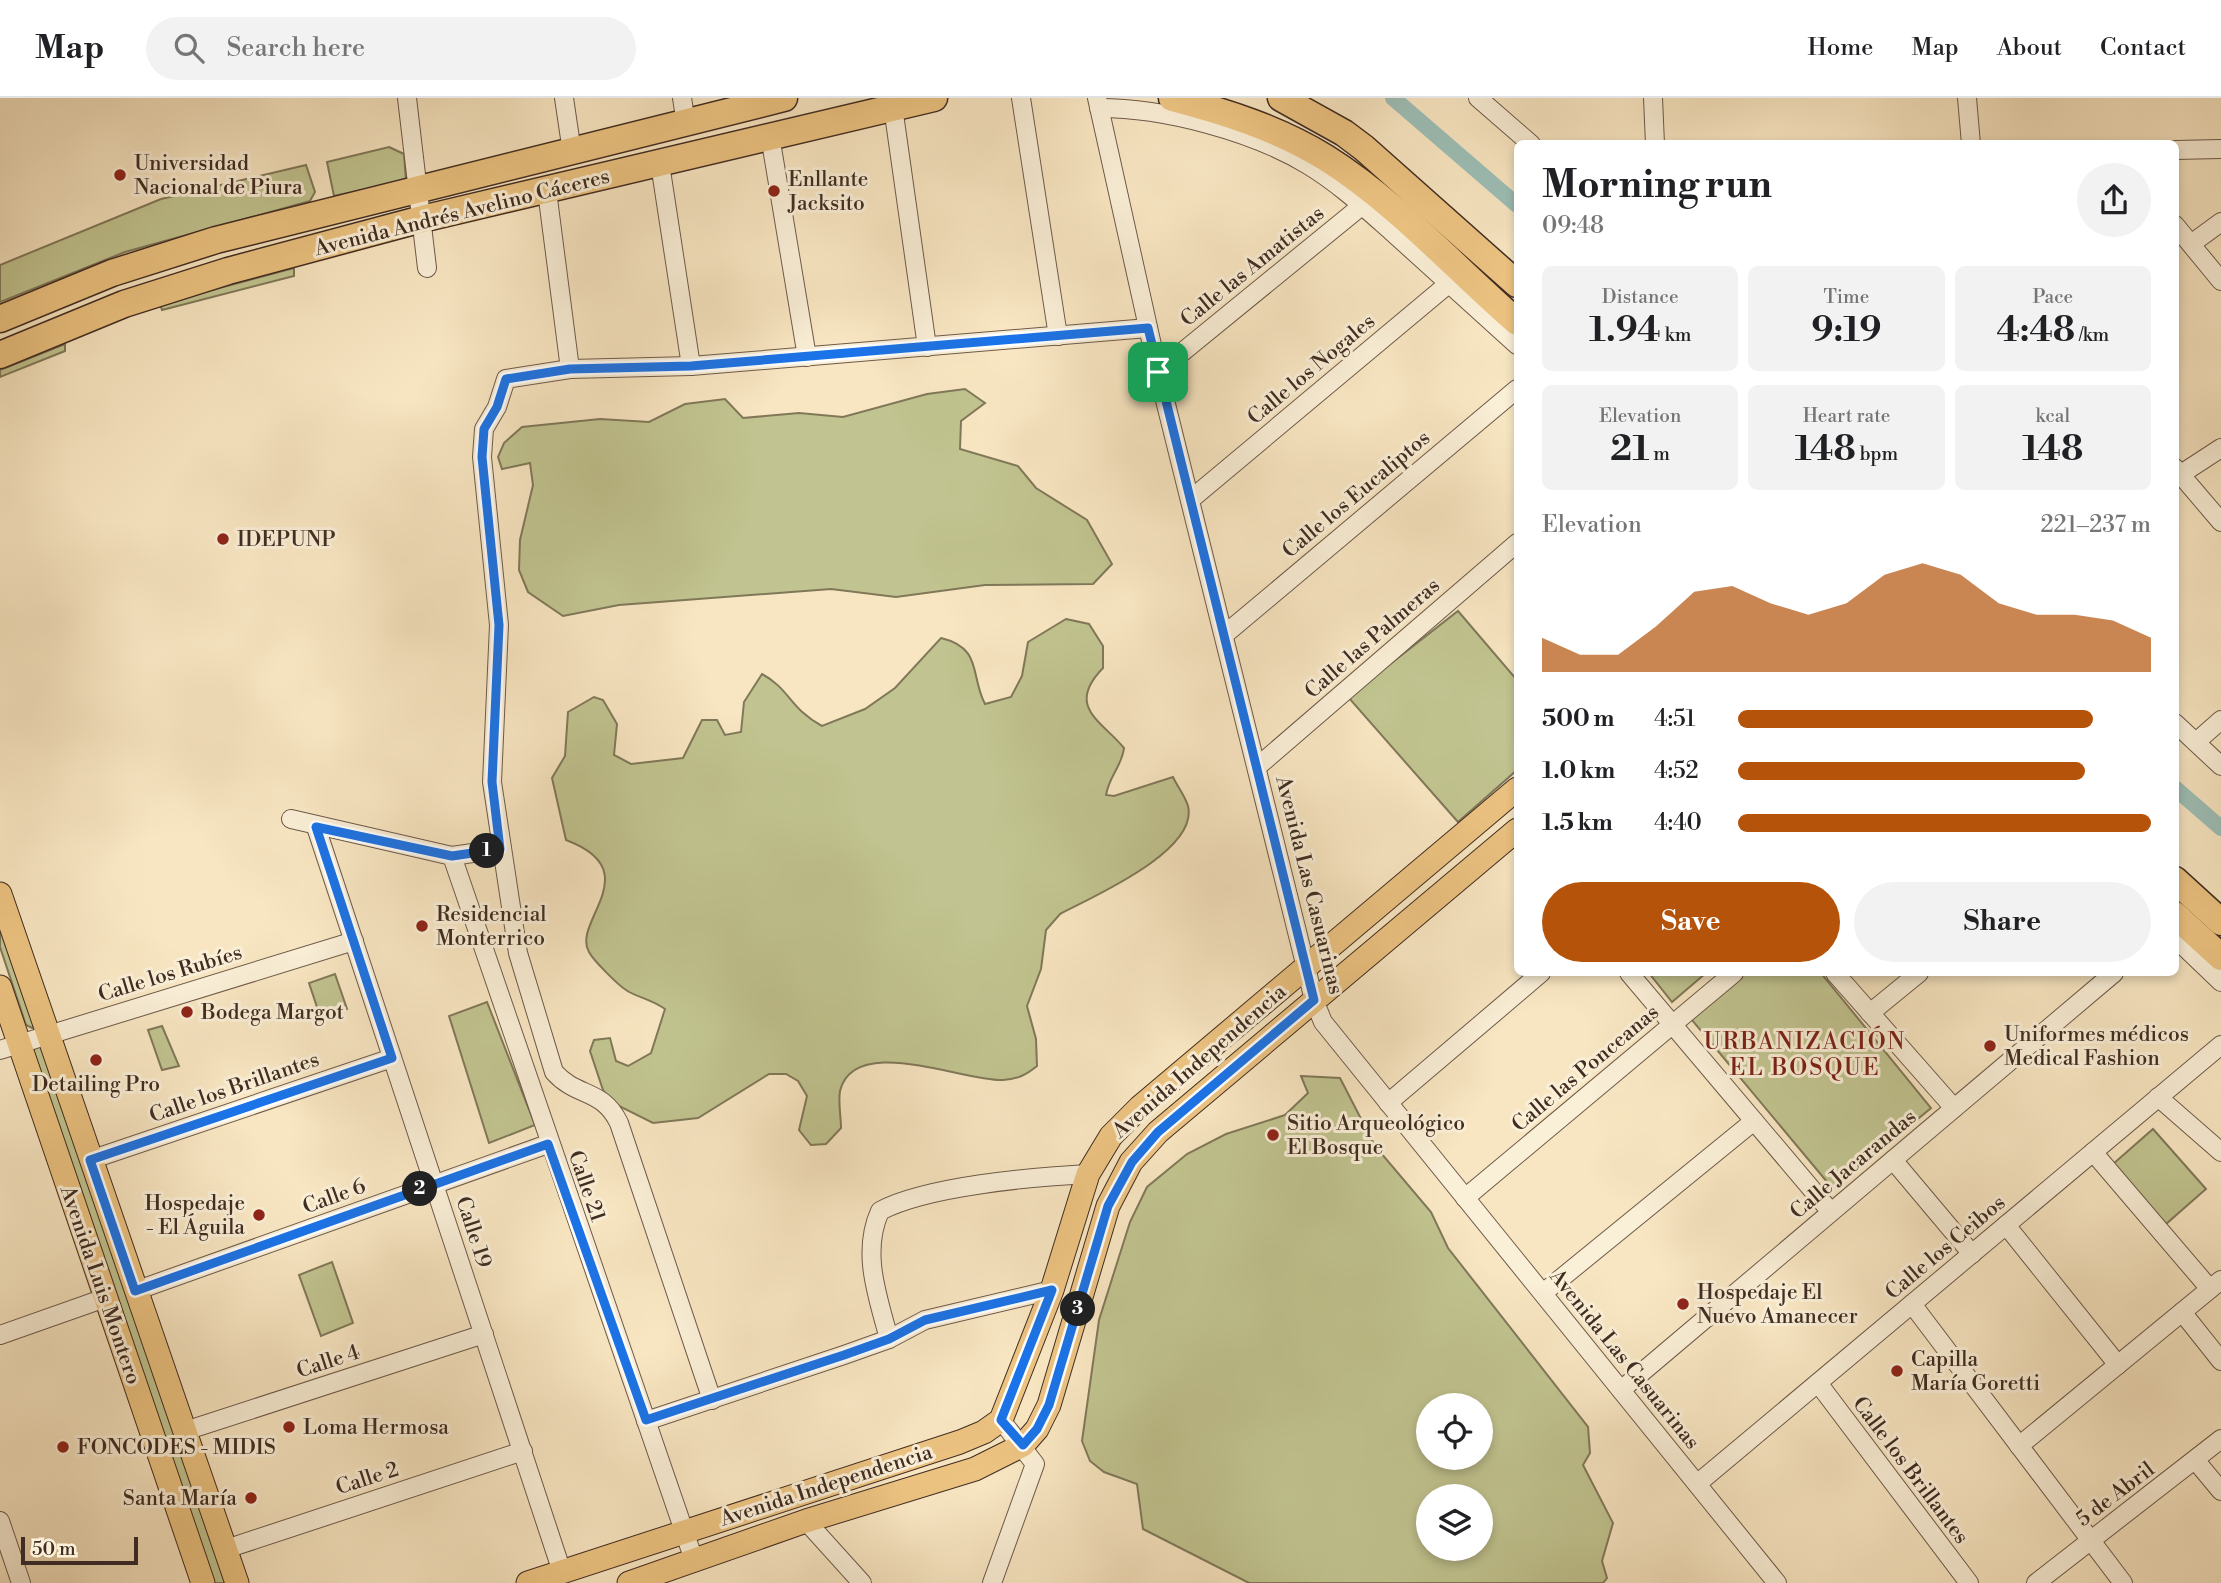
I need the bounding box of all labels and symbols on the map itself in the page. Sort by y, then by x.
place label: Universidad Nacional de Piura [134,151,303,201]
street label: Avenida Andrés Avelino Cáceres [311,164,612,263]
marker: Universidad Nacional de Piura [112,167,128,183]
place label: Enllante Jacksito [787,167,868,217]
marker: Enllante Jacksito [766,183,782,199]
street label: Calle las Amatistas [1175,201,1330,333]
street label: Calle los Nogales [1243,309,1381,431]
pin [1128,342,1188,402]
street label: Calle los Eucaliptos [1277,425,1436,564]
place label: IDEPUNP [237,527,336,553]
marker: IDEPUNP [215,531,231,547]
street label: Calle las Palmeras [1300,573,1446,705]
street label: Avenida Las Casuarinas [1269,772,1349,997]
pin: 1 [470,834,504,868]
place label: Residencial Monterrico [436,902,547,952]
marker: Residencial Monterrico [414,918,430,934]
street label: Calle los Rubíes [95,940,245,1008]
street label: Avenida Independencia [1107,979,1292,1145]
place label: Bodega Margot [200,1000,345,1026]
street label: Calle las Ponceanas [1507,1000,1665,1138]
marker: Bodega Margot [179,1004,195,1020]
place label: Uniformes médicos Medical Fashion [2004,1022,2189,1072]
district label: URBANIZACIÓN EL BOSQUE [1704,1025,1906,1082]
marker: Uniformes médicos Medical Fashion [1982,1038,1998,1054]
street label: Calle los Brillantes [146,1047,323,1129]
marker: Detailing Pro [88,1052,104,1068]
place label: Detailing Pro [32,1072,160,1098]
street label: Calle Jacarandas [1785,1104,1922,1225]
place label: Sitio Arqueológico El Bosque [1287,1111,1465,1161]
marker: Sitio Arqueológico El Bosque [1265,1127,1281,1143]
street label: Calle 21 [562,1147,610,1225]
pin: 2 [402,1172,438,1206]
street label: Calle 6 [299,1173,370,1220]
street label: Avenida Luis Montero [54,1182,146,1388]
street label: Calle los Ceibos [1880,1190,2011,1306]
place label: Hospedaje - El Águila [145,1191,245,1241]
street label: Calle 19 [449,1193,497,1271]
marker: Hospedaje - El Águila [251,1207,267,1223]
street label: Avenida Las Casuarinas [1543,1264,1705,1455]
place label: Hospedaje El Nuevo Amanecer [1697,1280,1858,1330]
pin: 3 [1060,1292,1096,1326]
marker: Hospedaje El Nuevo Amanecer [1675,1296,1691,1312]
street label: Calle 4 [293,1340,363,1384]
place label: Capilla María Goretti [1911,1347,2040,1397]
marker: Capilla María Goretti [1889,1363,1905,1379]
street label: Calle los Brillantes [1846,1392,1974,1549]
place label: Loma Hermosa [303,1415,449,1441]
marker: Loma Hermosa [281,1419,297,1435]
place label: FONCODES - MIDIS [77,1435,276,1461]
marker: FONCODES - MIDIS [55,1439,71,1455]
street label: Avenida Independencia [716,1439,936,1533]
street label: Calle 2 [333,1457,402,1501]
street label: 5 de Abril [2071,1457,2160,1533]
place label: Santa María [123,1486,237,1512]
marker: Santa María [243,1490,259,1506]
scale bar [21,1534,138,1566]

